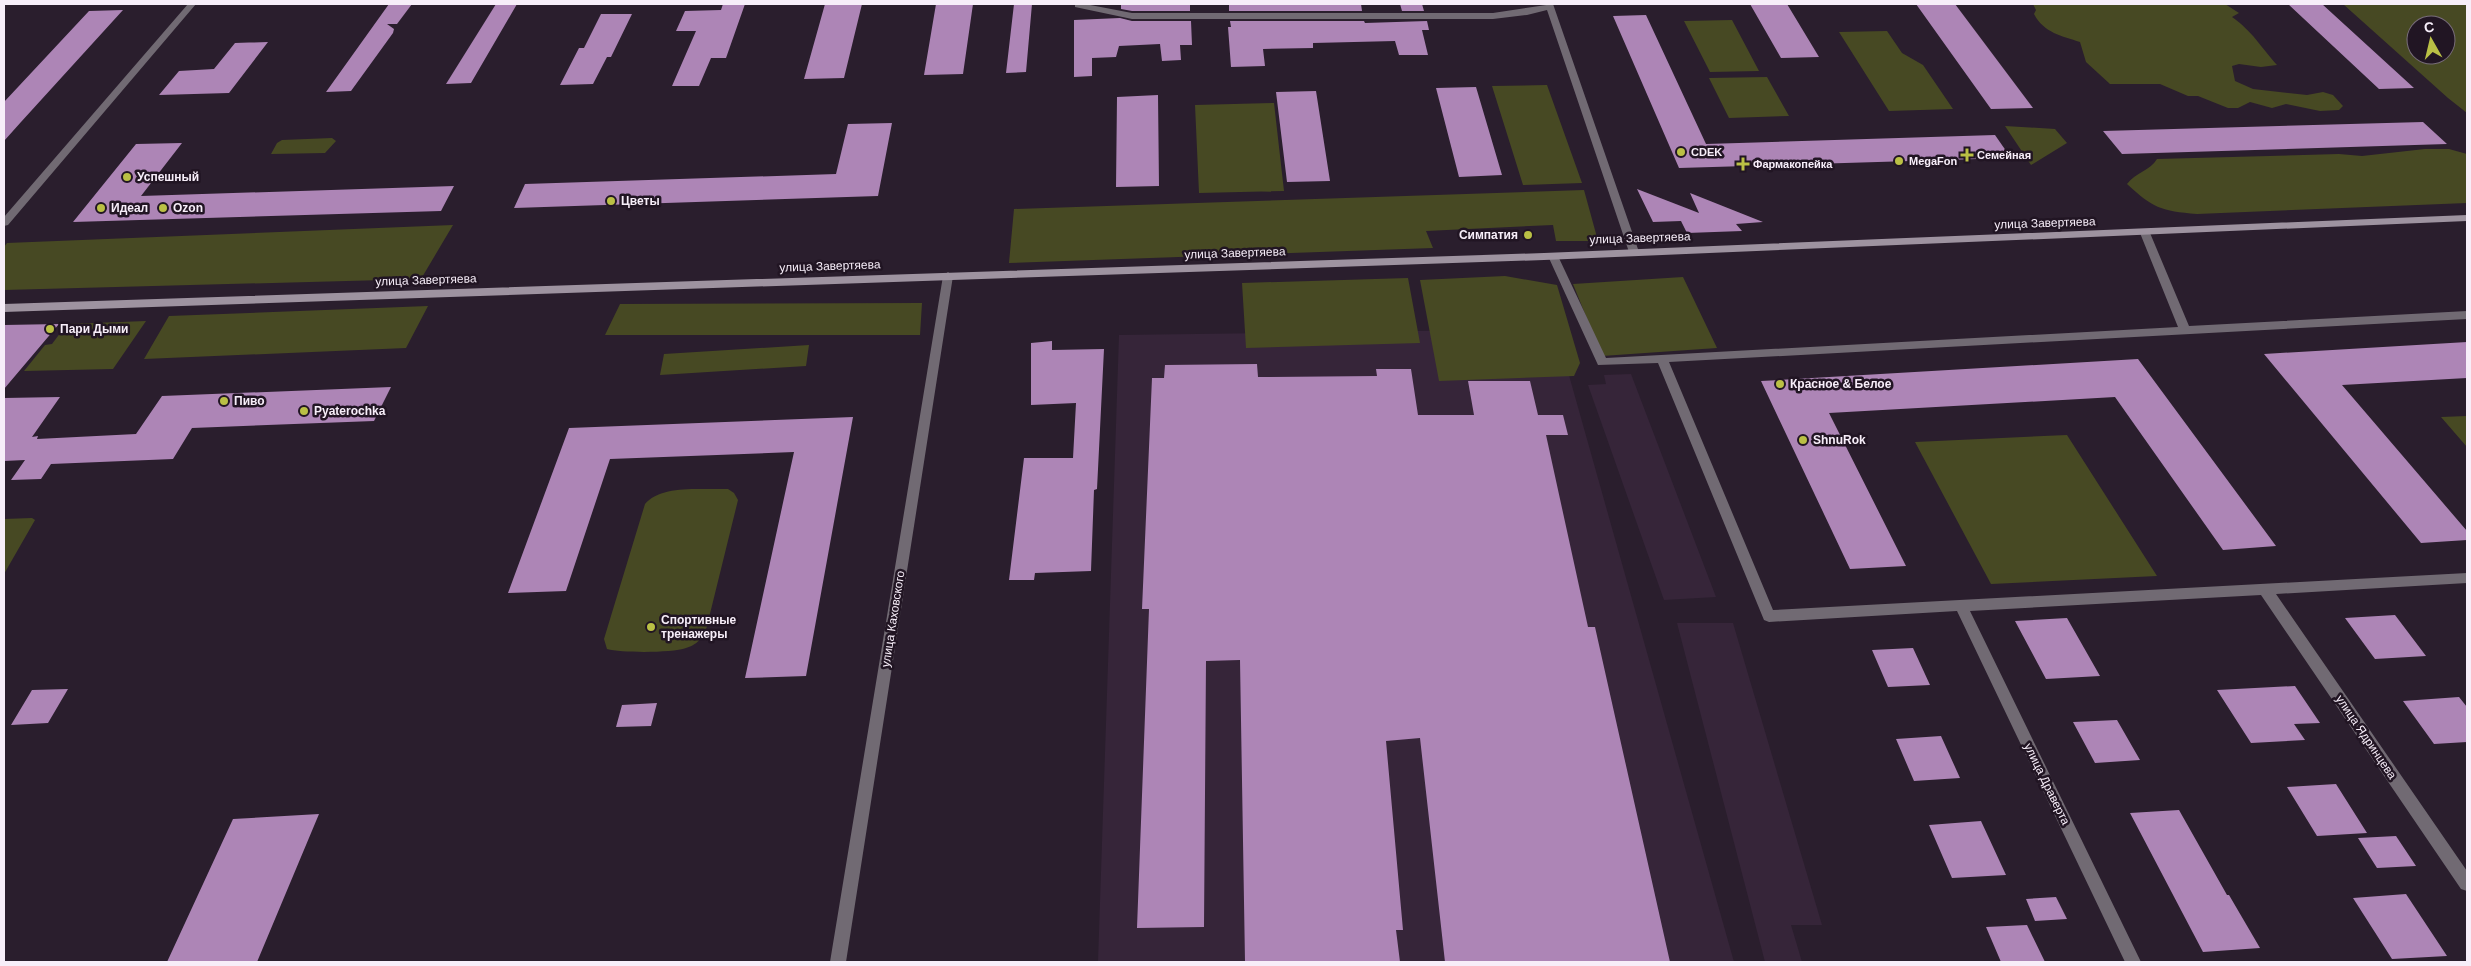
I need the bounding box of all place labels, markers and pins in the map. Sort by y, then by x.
marker: CDEK [1675,146,1687,158]
place label: CDEK [1691,146,1722,158]
marker: Семейная [1961,149,1973,161]
place label: Семейная [1977,149,2031,161]
marker: MegaFon [1893,155,1905,167]
place label: MegaFon [1909,155,1958,167]
marker: Фармакопейка [1737,158,1749,170]
place label: Фармакопейка [1753,158,1833,170]
place label: Успешный [137,170,199,184]
marker: Успешный [121,171,133,183]
place label: Цветы [621,194,660,208]
marker: Цветы [605,195,617,207]
place label: Идеал [111,201,148,215]
place label: Ozon [173,201,203,215]
marker: Идеал [95,202,107,214]
marker: Ozon [157,202,169,214]
place label: Симпатия [1459,228,1518,242]
marker: Симпатия [1522,229,1534,241]
place label: Пари Дыми [60,322,128,336]
marker: Пари Дыми [44,323,56,335]
place label: Красное & Белое [1790,377,1892,391]
marker: Красное & Белое [1774,378,1786,390]
place label: Пиво [234,394,265,408]
marker: Пиво [218,395,230,407]
place label: Pyaterochka [314,404,386,418]
marker: Pyaterochka [298,405,310,417]
place label: ShnuRok [1813,433,1866,447]
marker: ShnuRok [1797,434,1809,446]
place label: Спортивные тренажеры [661,613,737,641]
marker: Спортивные тренажеры [645,621,657,633]

